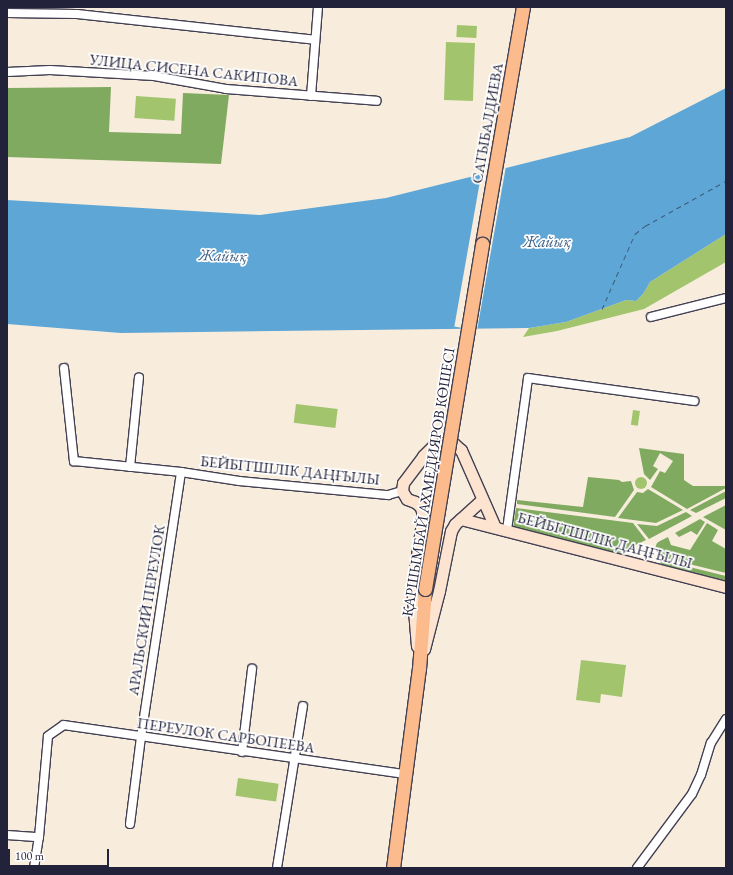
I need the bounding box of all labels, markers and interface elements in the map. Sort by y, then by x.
street label: УЛИЦА СИСЕНА САКИПОВА [89,50,299,90]
street label: САТЫБАЛДИЕВА [468,61,506,185]
water label: Жайық [523,232,571,252]
water label: Жайық [199,246,247,266]
street label: ҚАРШЫМБАЙ АХМЕДИЯРОВ КӨШЕСІ [398,346,458,618]
street label: БЕЙБІТШІЛІК ДАҢҒЫЛЫ [199,452,381,488]
street label: БЕЙБІТШІЛІК ДАҢҒЫЛЫ [516,508,694,572]
street label: АРАЛЬСКИЙ ПЕРЕУЛОК [124,523,168,697]
street label: ПЕРЕУЛОК САРБОПЕЕВА [136,714,316,756]
scale bar [10,841,111,867]
text: 100 m [15,848,44,864]

